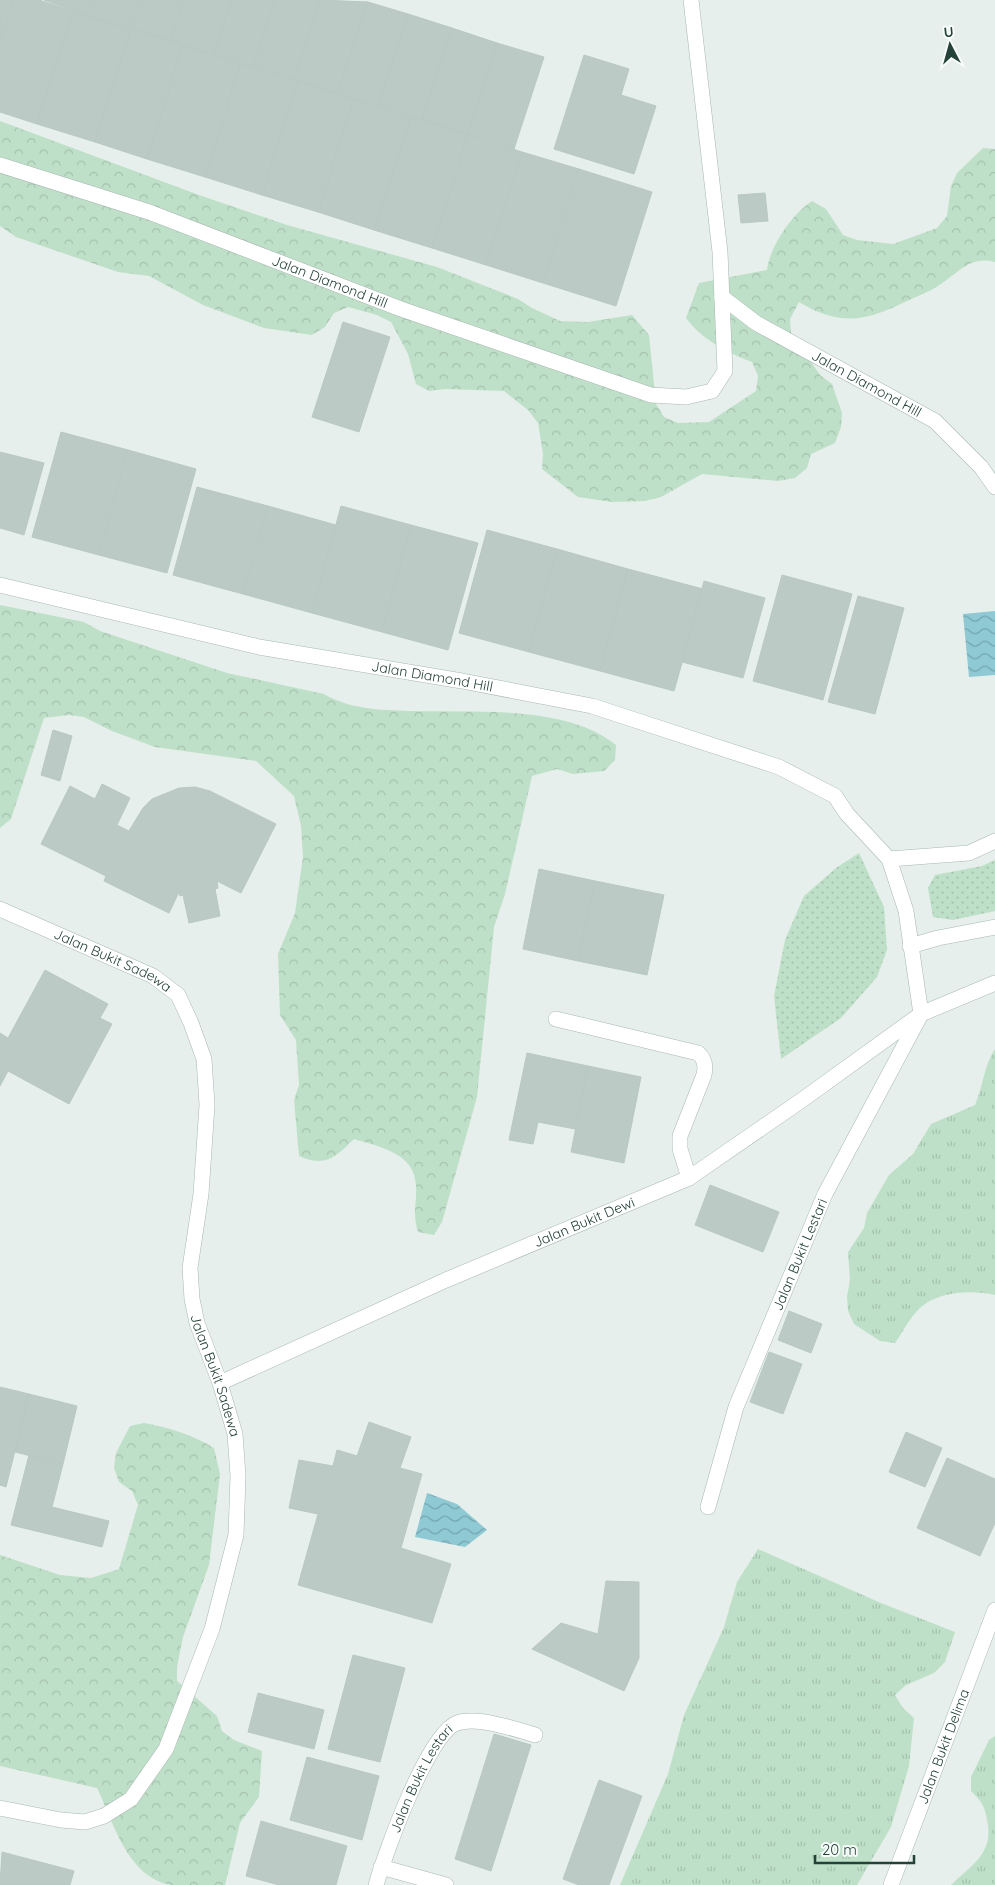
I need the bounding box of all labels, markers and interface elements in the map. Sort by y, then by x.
north arrow [925,20,975,70]
text: U [943,23,954,42]
street label: Jalan Diamond Hill [269,251,390,312]
street label: Jalan Diamond Hill [808,346,925,421]
street label: Jalan Diamond Hill [370,657,494,696]
street label: Jalan Bukit Sadewa [51,925,175,996]
street label: Jalan Bukit Dewi [531,1193,637,1251]
street label: Jalan Bukit Lestari [768,1196,831,1313]
street label: Jalan Bukit Sadewa [186,1313,244,1439]
street label: Jalan Bukit Delima [913,1686,973,1807]
street label: Jalan Bukit Lestari [386,1720,456,1836]
scale bar [815,1832,914,1864]
text: 20 m [822,1840,857,1859]

